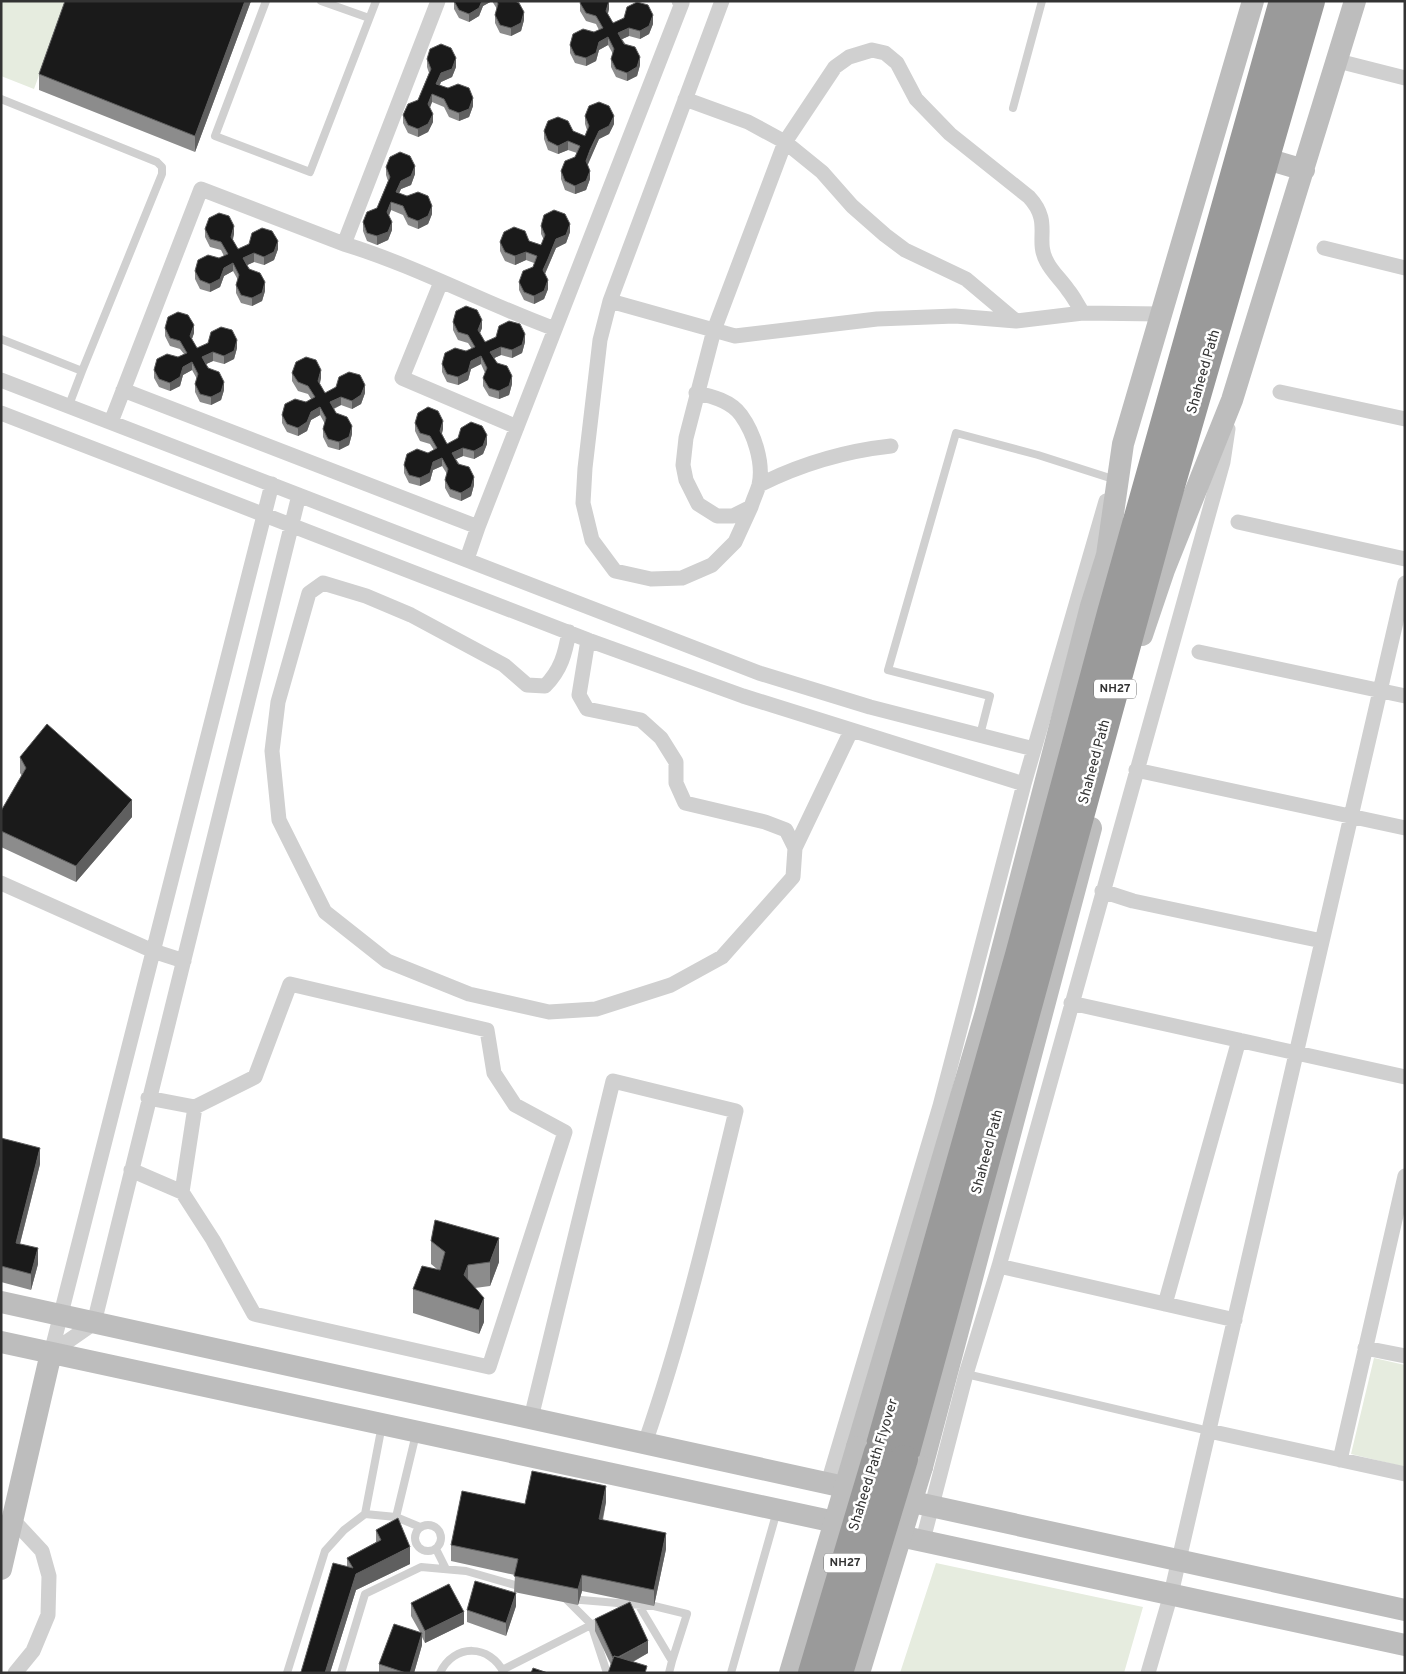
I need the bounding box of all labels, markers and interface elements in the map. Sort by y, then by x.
street label: Shaheed Path [1184,328,1224,416]
road number: NH27 [1094,680,1136,699]
street label: Shaheed Path [1076,718,1114,806]
street label: Shaheed Path [969,1108,1007,1196]
street label: Shaheed Path Flyover [846,1396,902,1533]
road number: NH27 [824,1554,866,1572]

